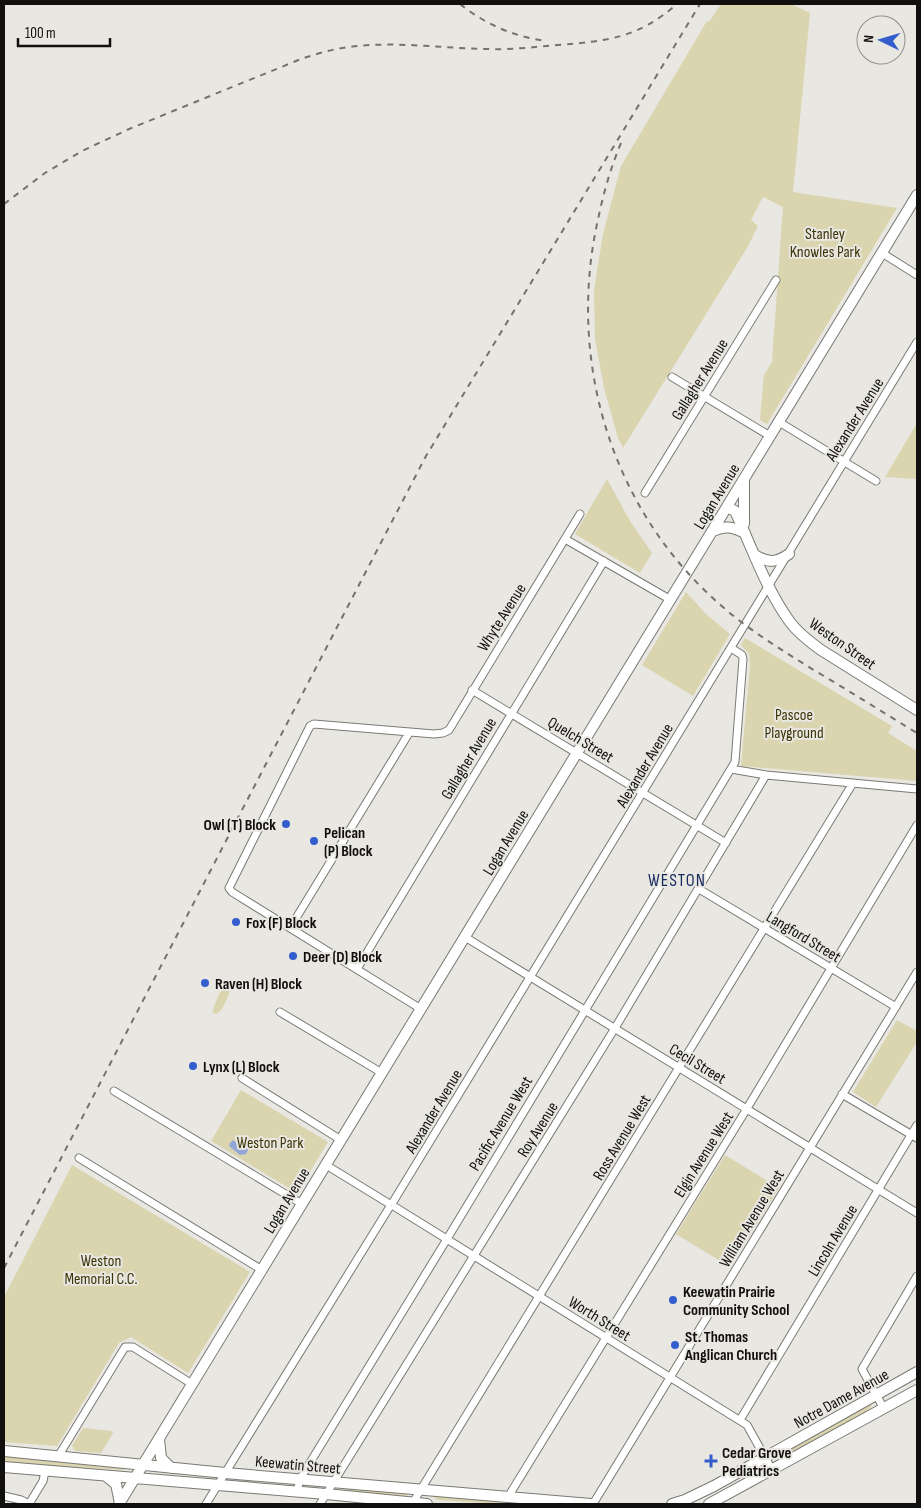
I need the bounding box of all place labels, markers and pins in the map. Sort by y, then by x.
place label: Owl (T) Block [203,816,276,835]
marker: Owl (T) Block [280,818,292,830]
place label: Pelican (P) Block [324,824,373,861]
marker: Pelican (P) Block [308,835,320,847]
place label: Fox (F) Block [246,914,317,933]
marker: Fox (F) Block [230,916,242,928]
place label: Deer (D) Block [303,948,382,967]
marker: Deer (D) Block [287,950,299,962]
place label: Raven (H) Block [215,975,302,994]
marker: Raven (H) Block [199,977,211,989]
place label: Lynx (L) Block [203,1058,280,1077]
marker: Lynx (L) Block [187,1060,199,1072]
place label: Keewatin Prairie Community School [683,1283,790,1320]
marker: Keewatin Prairie Community School [667,1294,679,1306]
place label: St. Thomas Anglican Church [684,1328,777,1365]
marker: St. Thomas Anglican Church [669,1339,681,1351]
place label: Cedar Grove Pediatrics [722,1444,791,1481]
marker: Cedar Grove Pediatrics [704,1454,718,1468]

